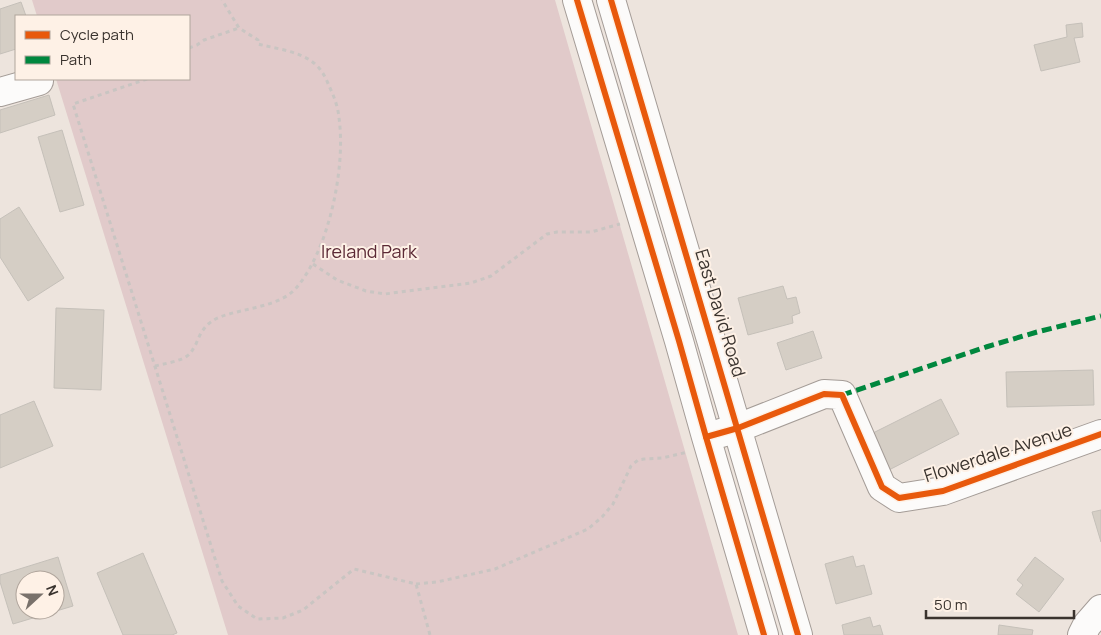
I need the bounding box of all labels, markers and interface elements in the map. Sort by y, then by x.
legend [15,15,190,80]
text: Cycle path [60,24,134,45]
text: Path [60,49,92,70]
park label: Ireland Park [321,239,418,263]
street label: East David Road [690,246,752,380]
street label: Flowerdale Avenue [921,417,1075,487]
north arrow [15,570,65,620]
text: N [42,582,63,598]
scale bar [926,588,1074,620]
text: 50 m [934,594,968,615]

